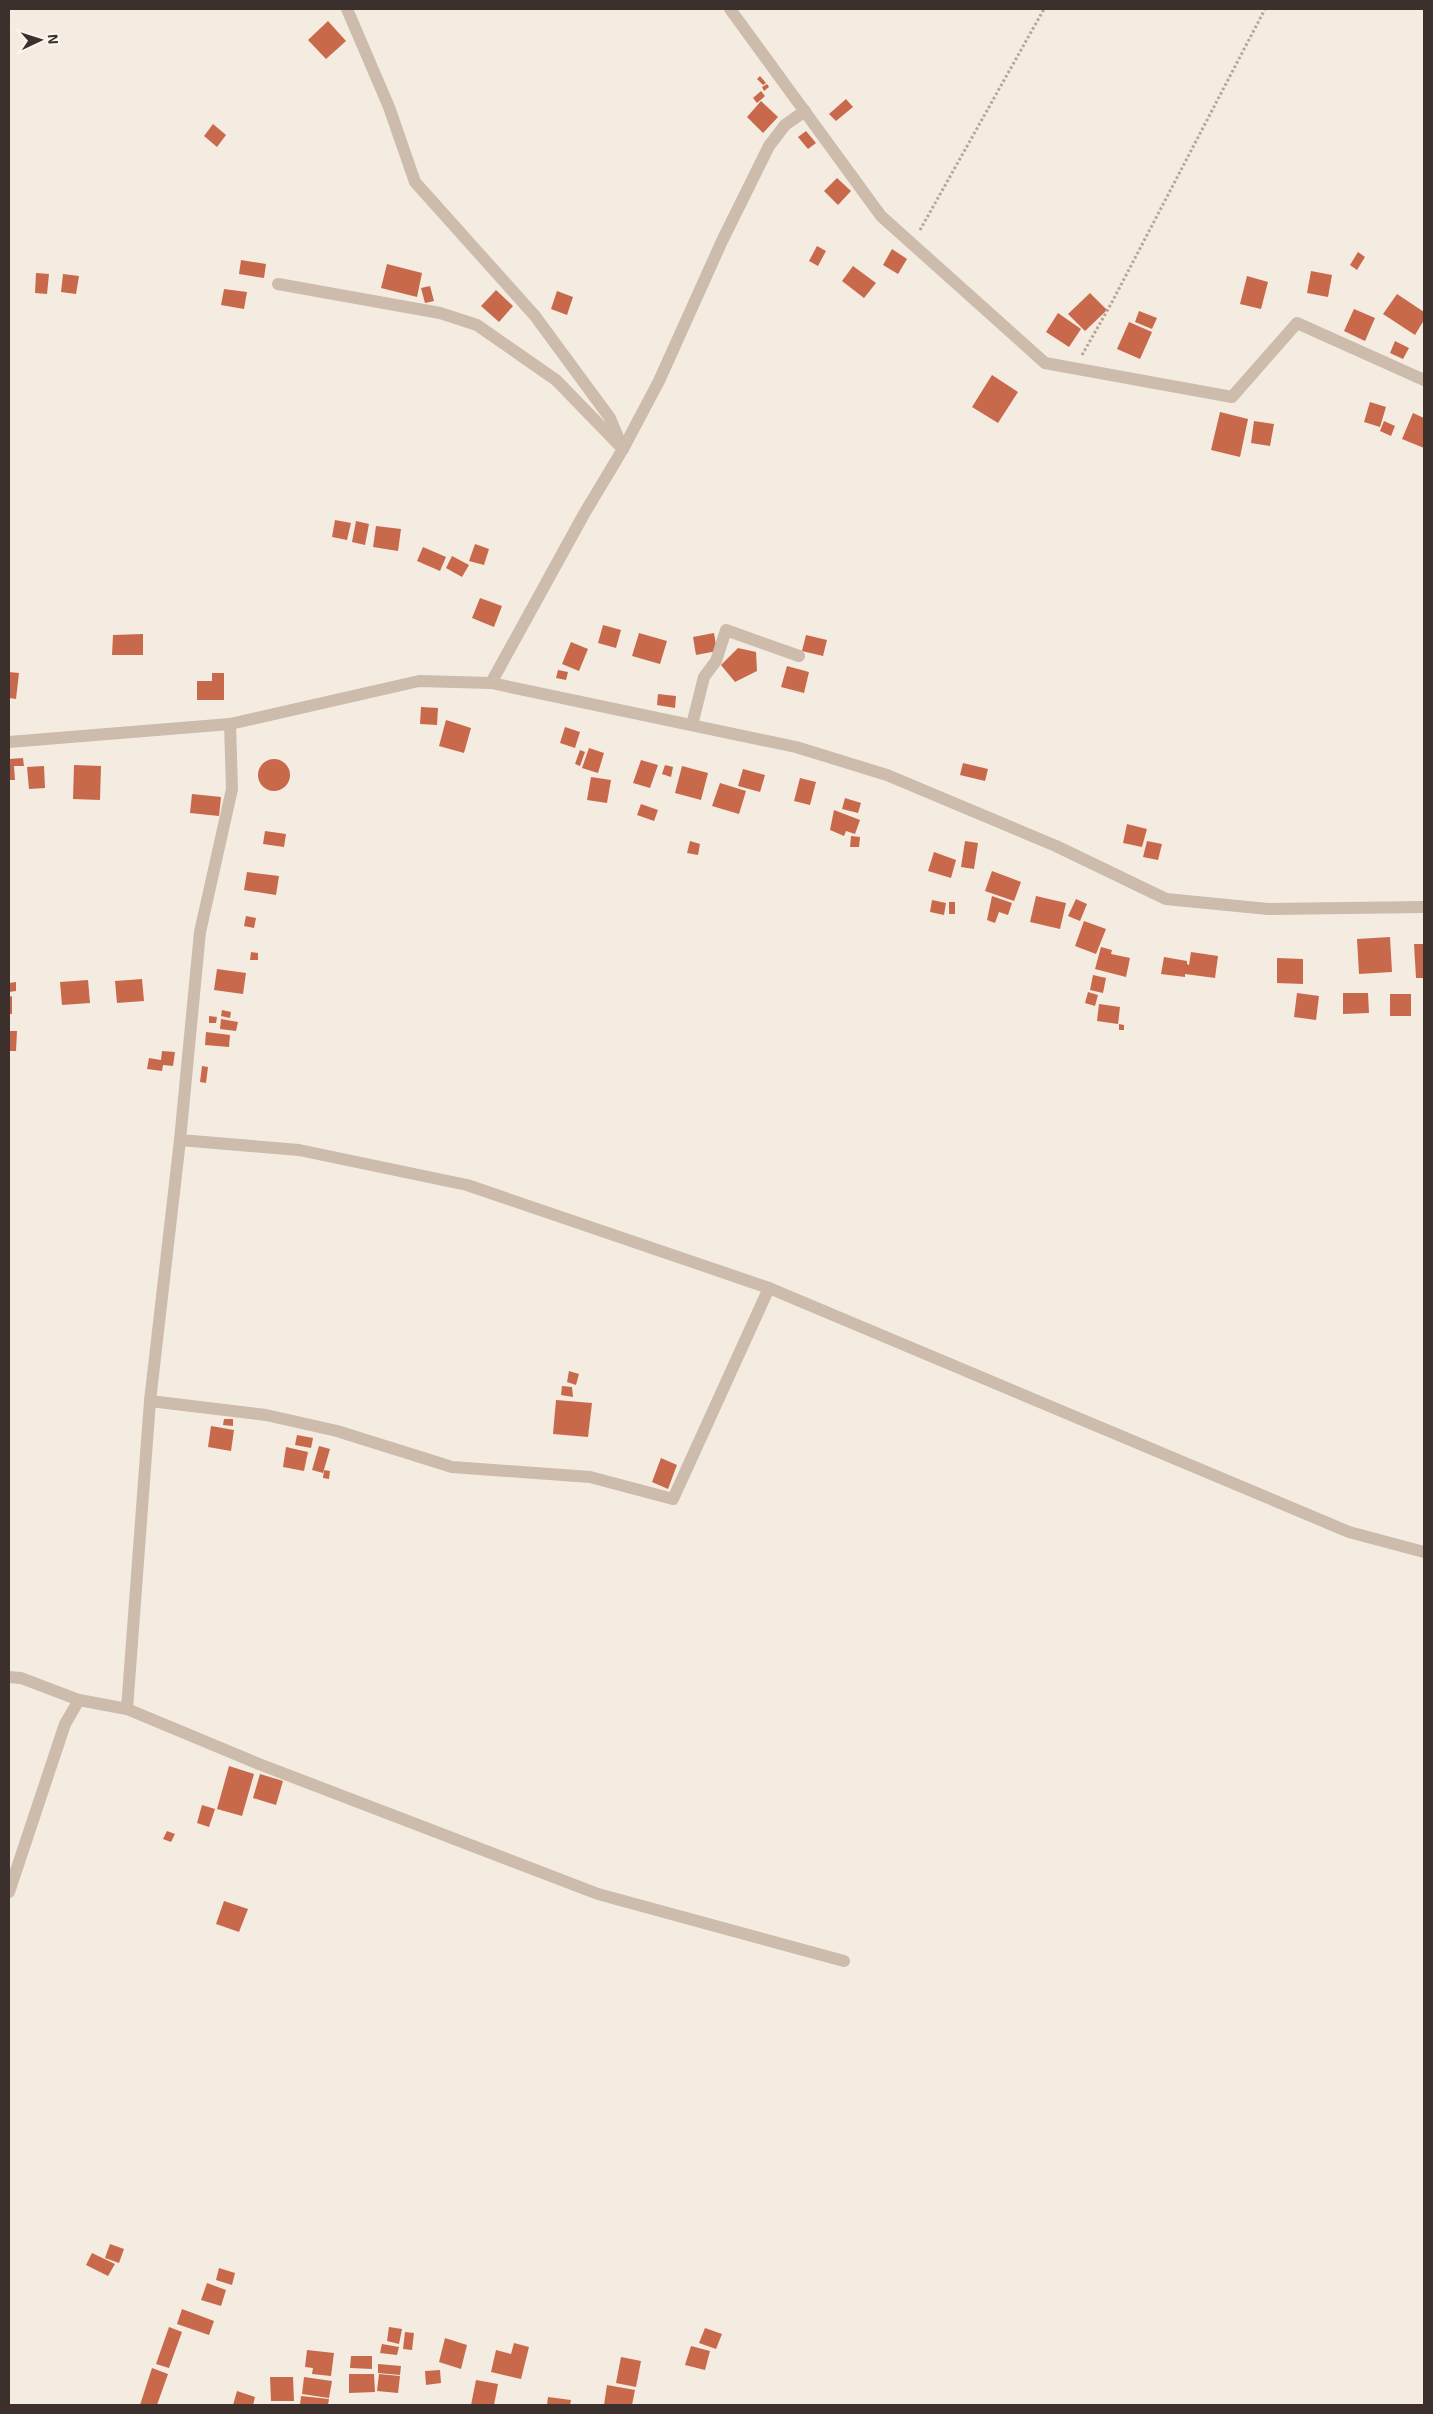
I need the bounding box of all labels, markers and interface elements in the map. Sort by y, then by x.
north arrow [15,15,65,65]
text: N [45,33,62,45]

